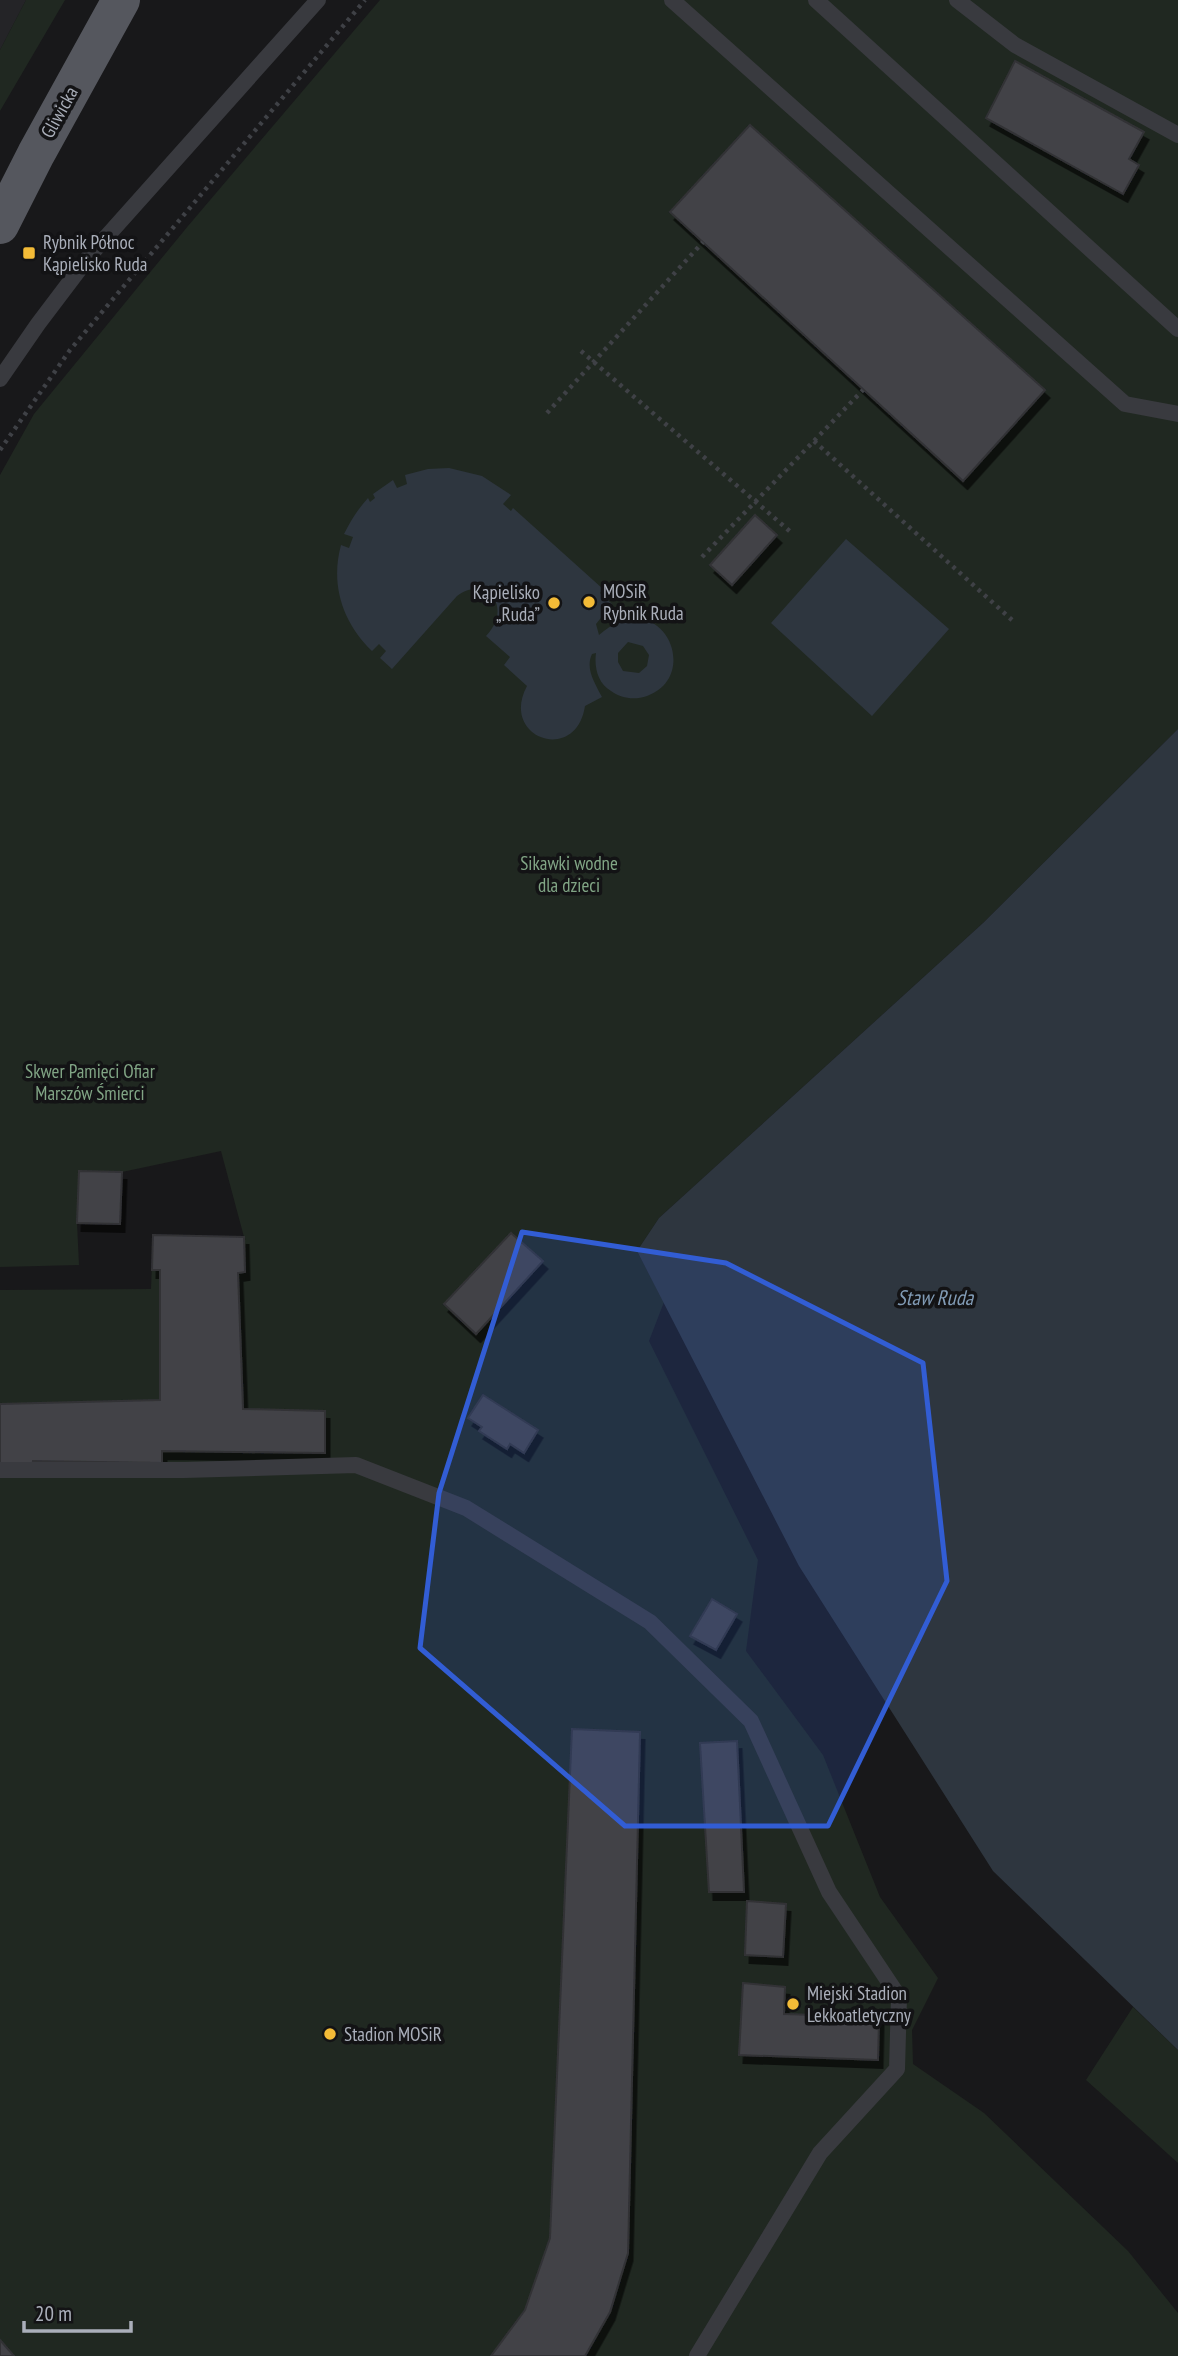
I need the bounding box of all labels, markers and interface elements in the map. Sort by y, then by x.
street label: Gliwicka [35,82,83,142]
place label: Rybnik Północ Kąpielisko Ruda [43,230,147,276]
marker: Rybnik Północ Kąpielisko Ruda [21,245,37,261]
place label: MOSiR Rybnik Ruda [603,579,684,625]
place label: Kąpielisko „Ruda” [473,580,540,626]
marker: MOSiR Rybnik Ruda [581,594,597,610]
marker: Kąpielisko „Ruda” [546,595,562,611]
park label: Sikawki wodne dla dzieci [520,851,618,897]
park label: Skwer Pamięci Ofiar Marszów Śmierci [25,1059,156,1105]
water label: Staw Ruda [897,1284,975,1311]
place label: Miejski Stadion Lekkoatletyczny [807,1981,912,2027]
marker: Miejski Stadion Lekkoatletyczny [785,1996,801,2012]
place label: Stadion MOSiR [344,2022,442,2046]
marker: Stadion MOSiR [322,2026,338,2042]
scale bar [24,2290,131,2334]
text: 20 m [35,2300,72,2327]

